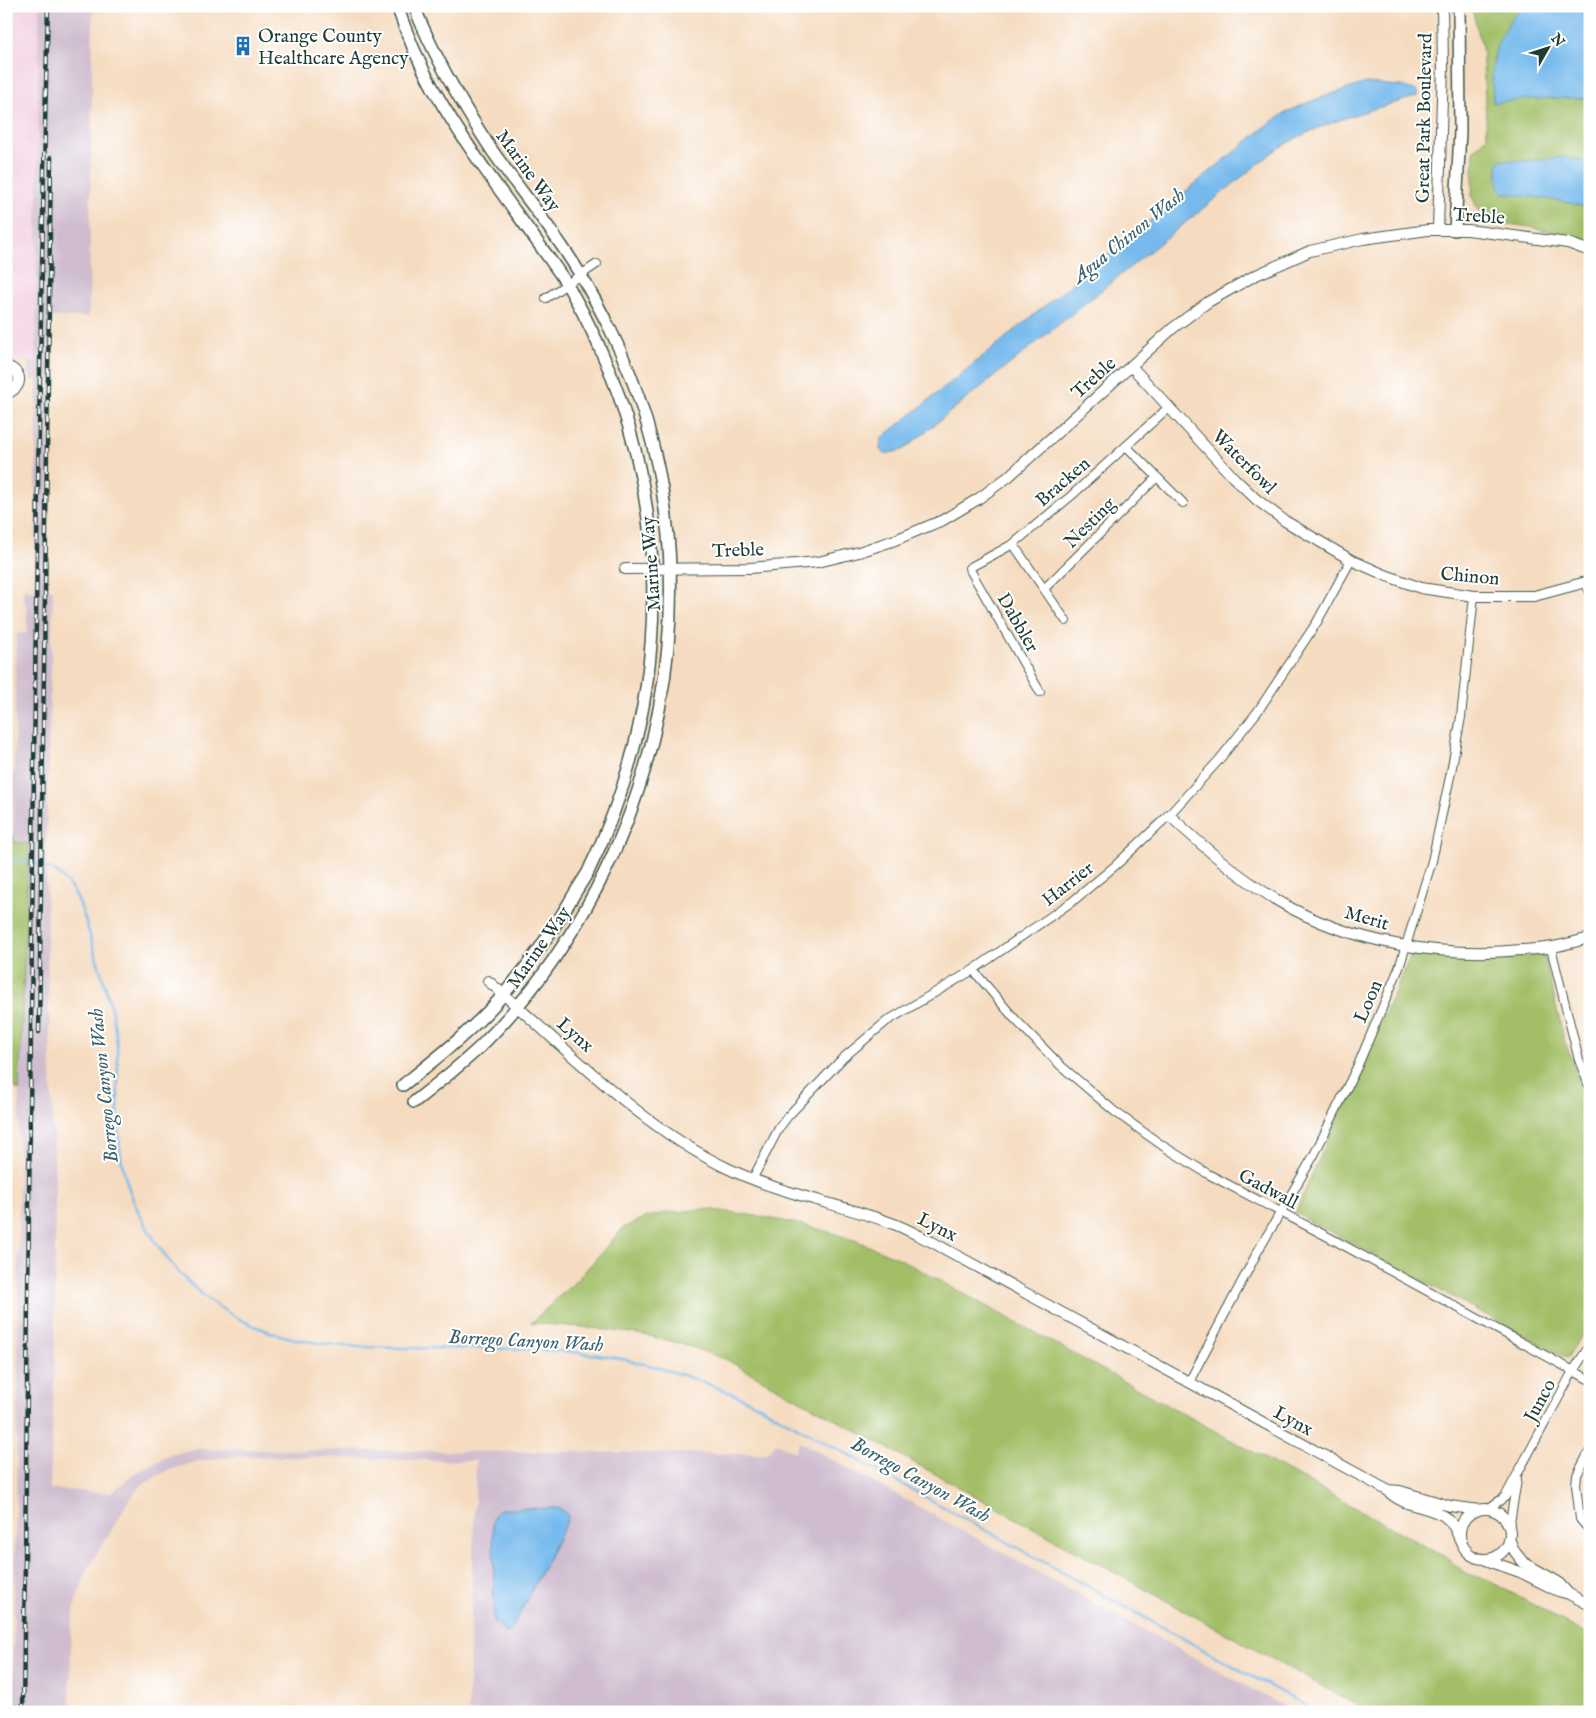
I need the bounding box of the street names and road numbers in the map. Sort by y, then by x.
street label: Great Park Boulevard [1412,32,1438,203]
street label: Marine Way [490,126,566,217]
street label: Treble [1452,203,1506,231]
street label: Treble [1067,352,1122,405]
street label: Waterfowl [1206,425,1282,500]
street label: Bracken [1031,452,1096,513]
street label: Nesting [1060,492,1122,554]
street label: Marine Way [637,515,667,612]
street label: Treble [712,538,765,564]
street label: Chinon [1439,562,1500,592]
street label: Dabbler [991,589,1044,657]
street label: Harrier [1038,857,1099,912]
street label: Merit [1342,901,1392,937]
street label: Marine Way [502,902,577,994]
street label: Loon [1349,977,1389,1027]
street label: Lynx [551,1013,598,1058]
street label: Gadwall [1234,1164,1303,1216]
street label: Lynx [913,1208,961,1248]
street label: Junco [1519,1375,1562,1428]
street label: Lynx [1269,1401,1317,1442]

